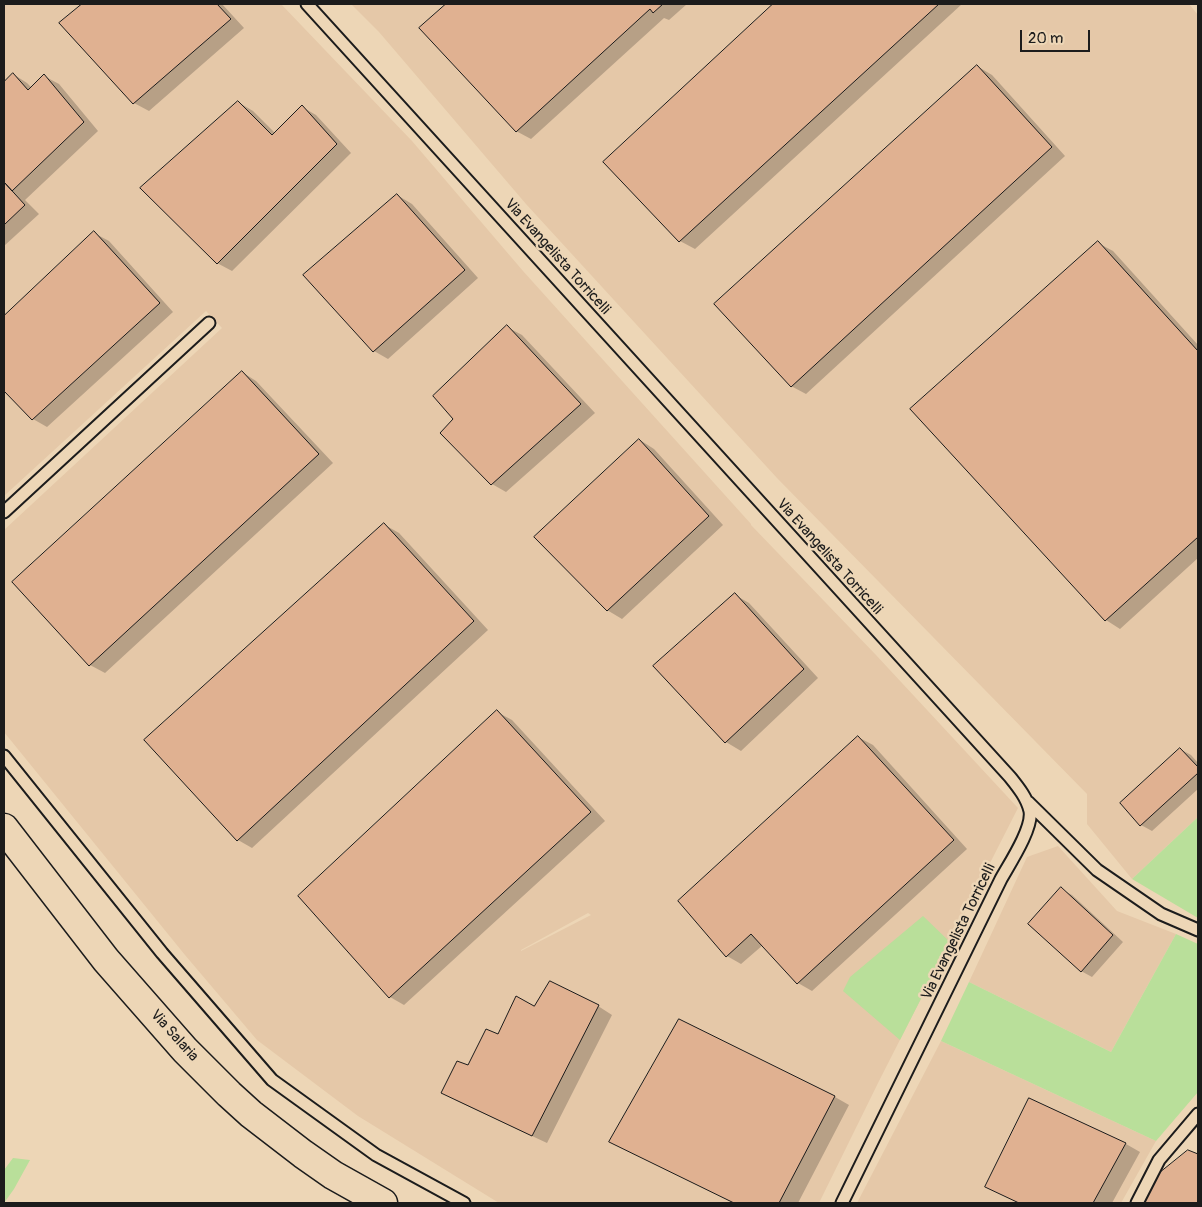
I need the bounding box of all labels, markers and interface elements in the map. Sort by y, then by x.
scale bar [1022,20,1092,52]
text: 20 m [1028,29,1063,48]
street label: Via Evangelista Torricelli [500,195,614,319]
street label: Via Evangelista Torricelli [772,495,886,619]
street label: Via Evangelista Torricelli [918,861,1000,1003]
street label: Via Salaria [146,1007,202,1065]

